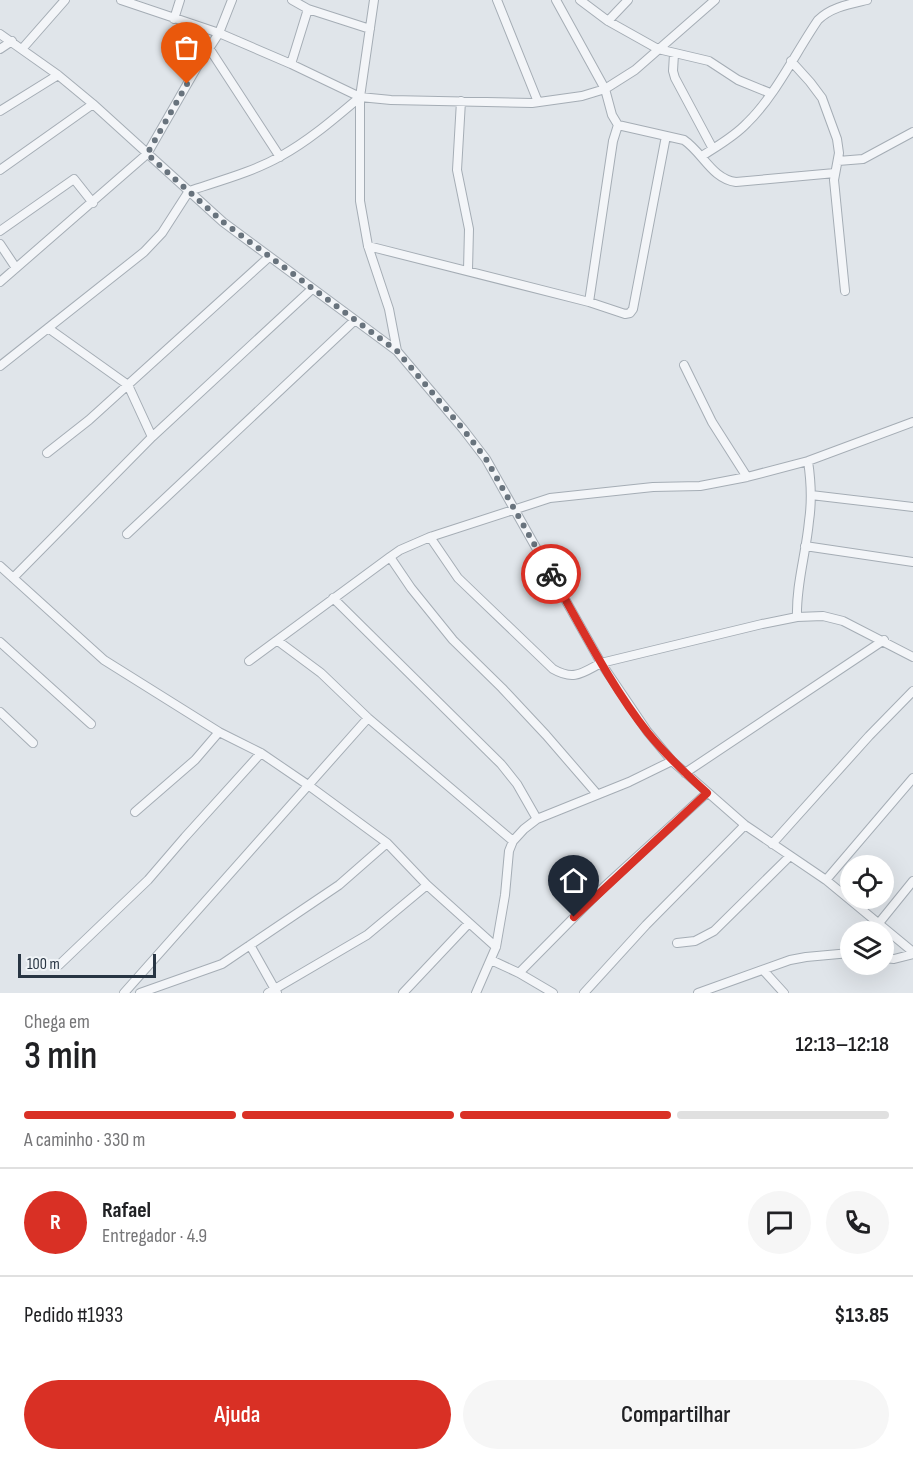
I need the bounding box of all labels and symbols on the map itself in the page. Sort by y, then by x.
pin [161,22,212,84]
courier [521,544,581,604]
pin [548,855,599,917]
scale bar [18,951,156,978]

